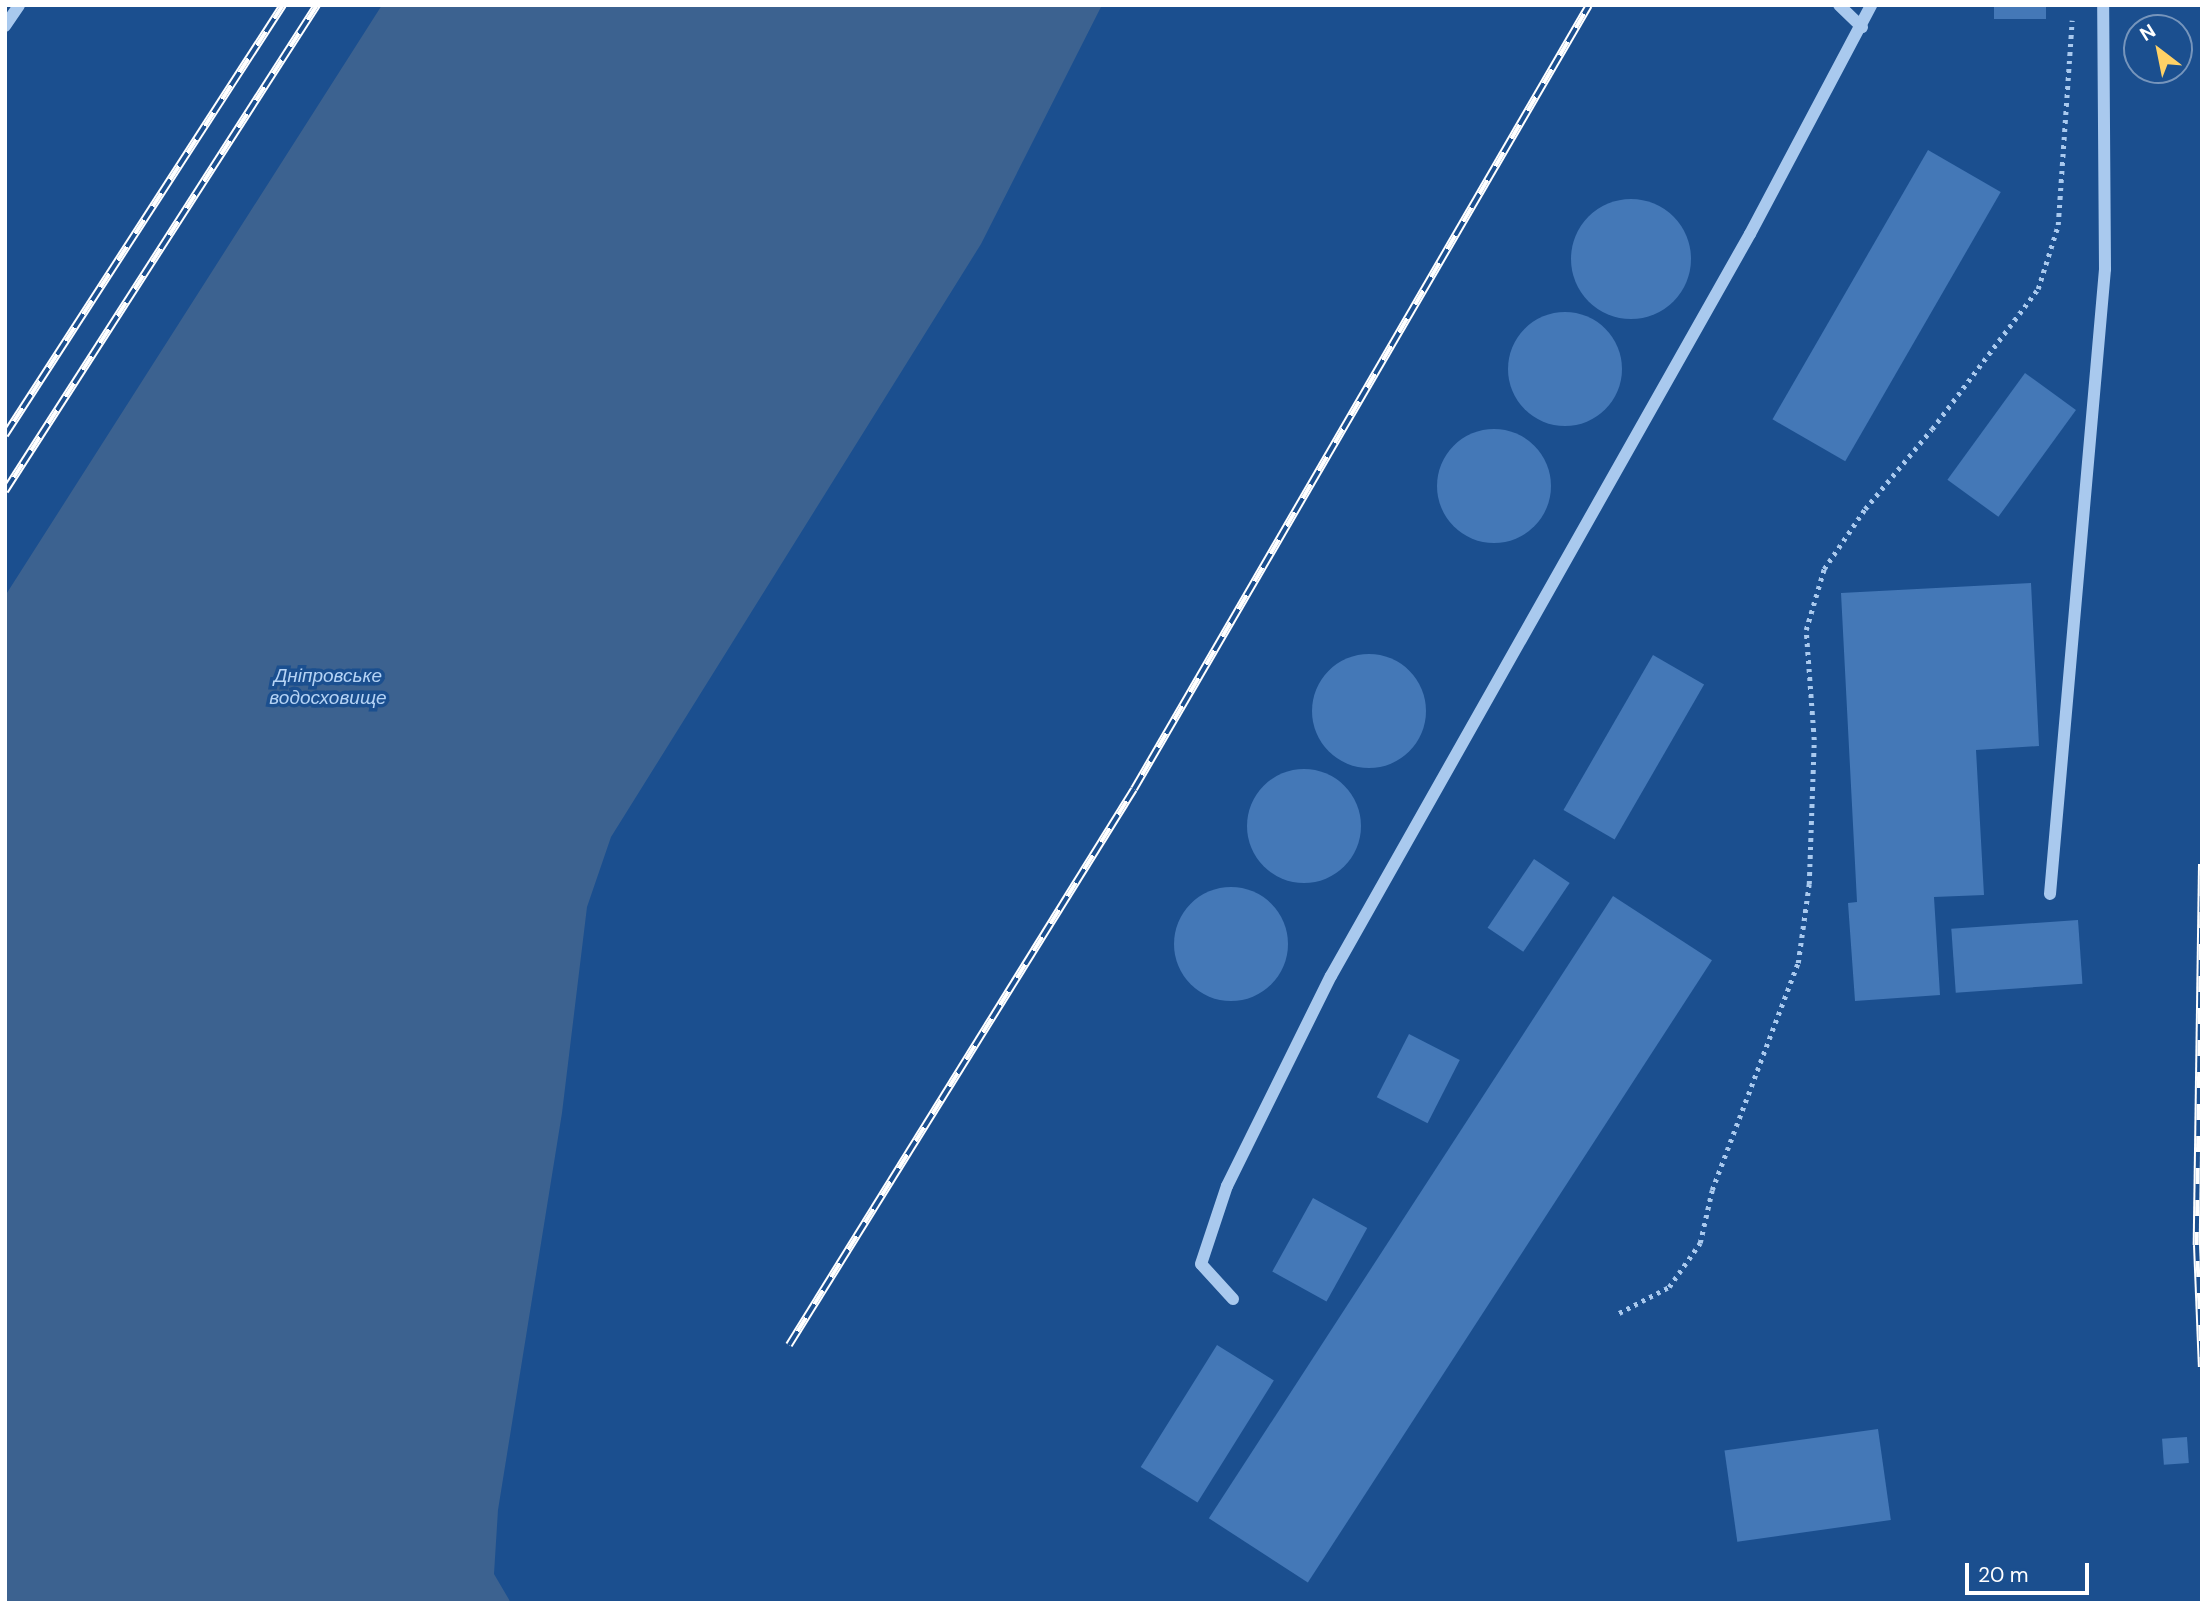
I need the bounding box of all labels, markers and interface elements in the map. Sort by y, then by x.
north arrow [2123,14,2193,84]
text: N [2135,18,2160,47]
water label: Дніпровське водосховище [269,665,387,709]
scale bar [1969,1548,2093,1592]
text: 20 m [1978,1561,2029,1589]

